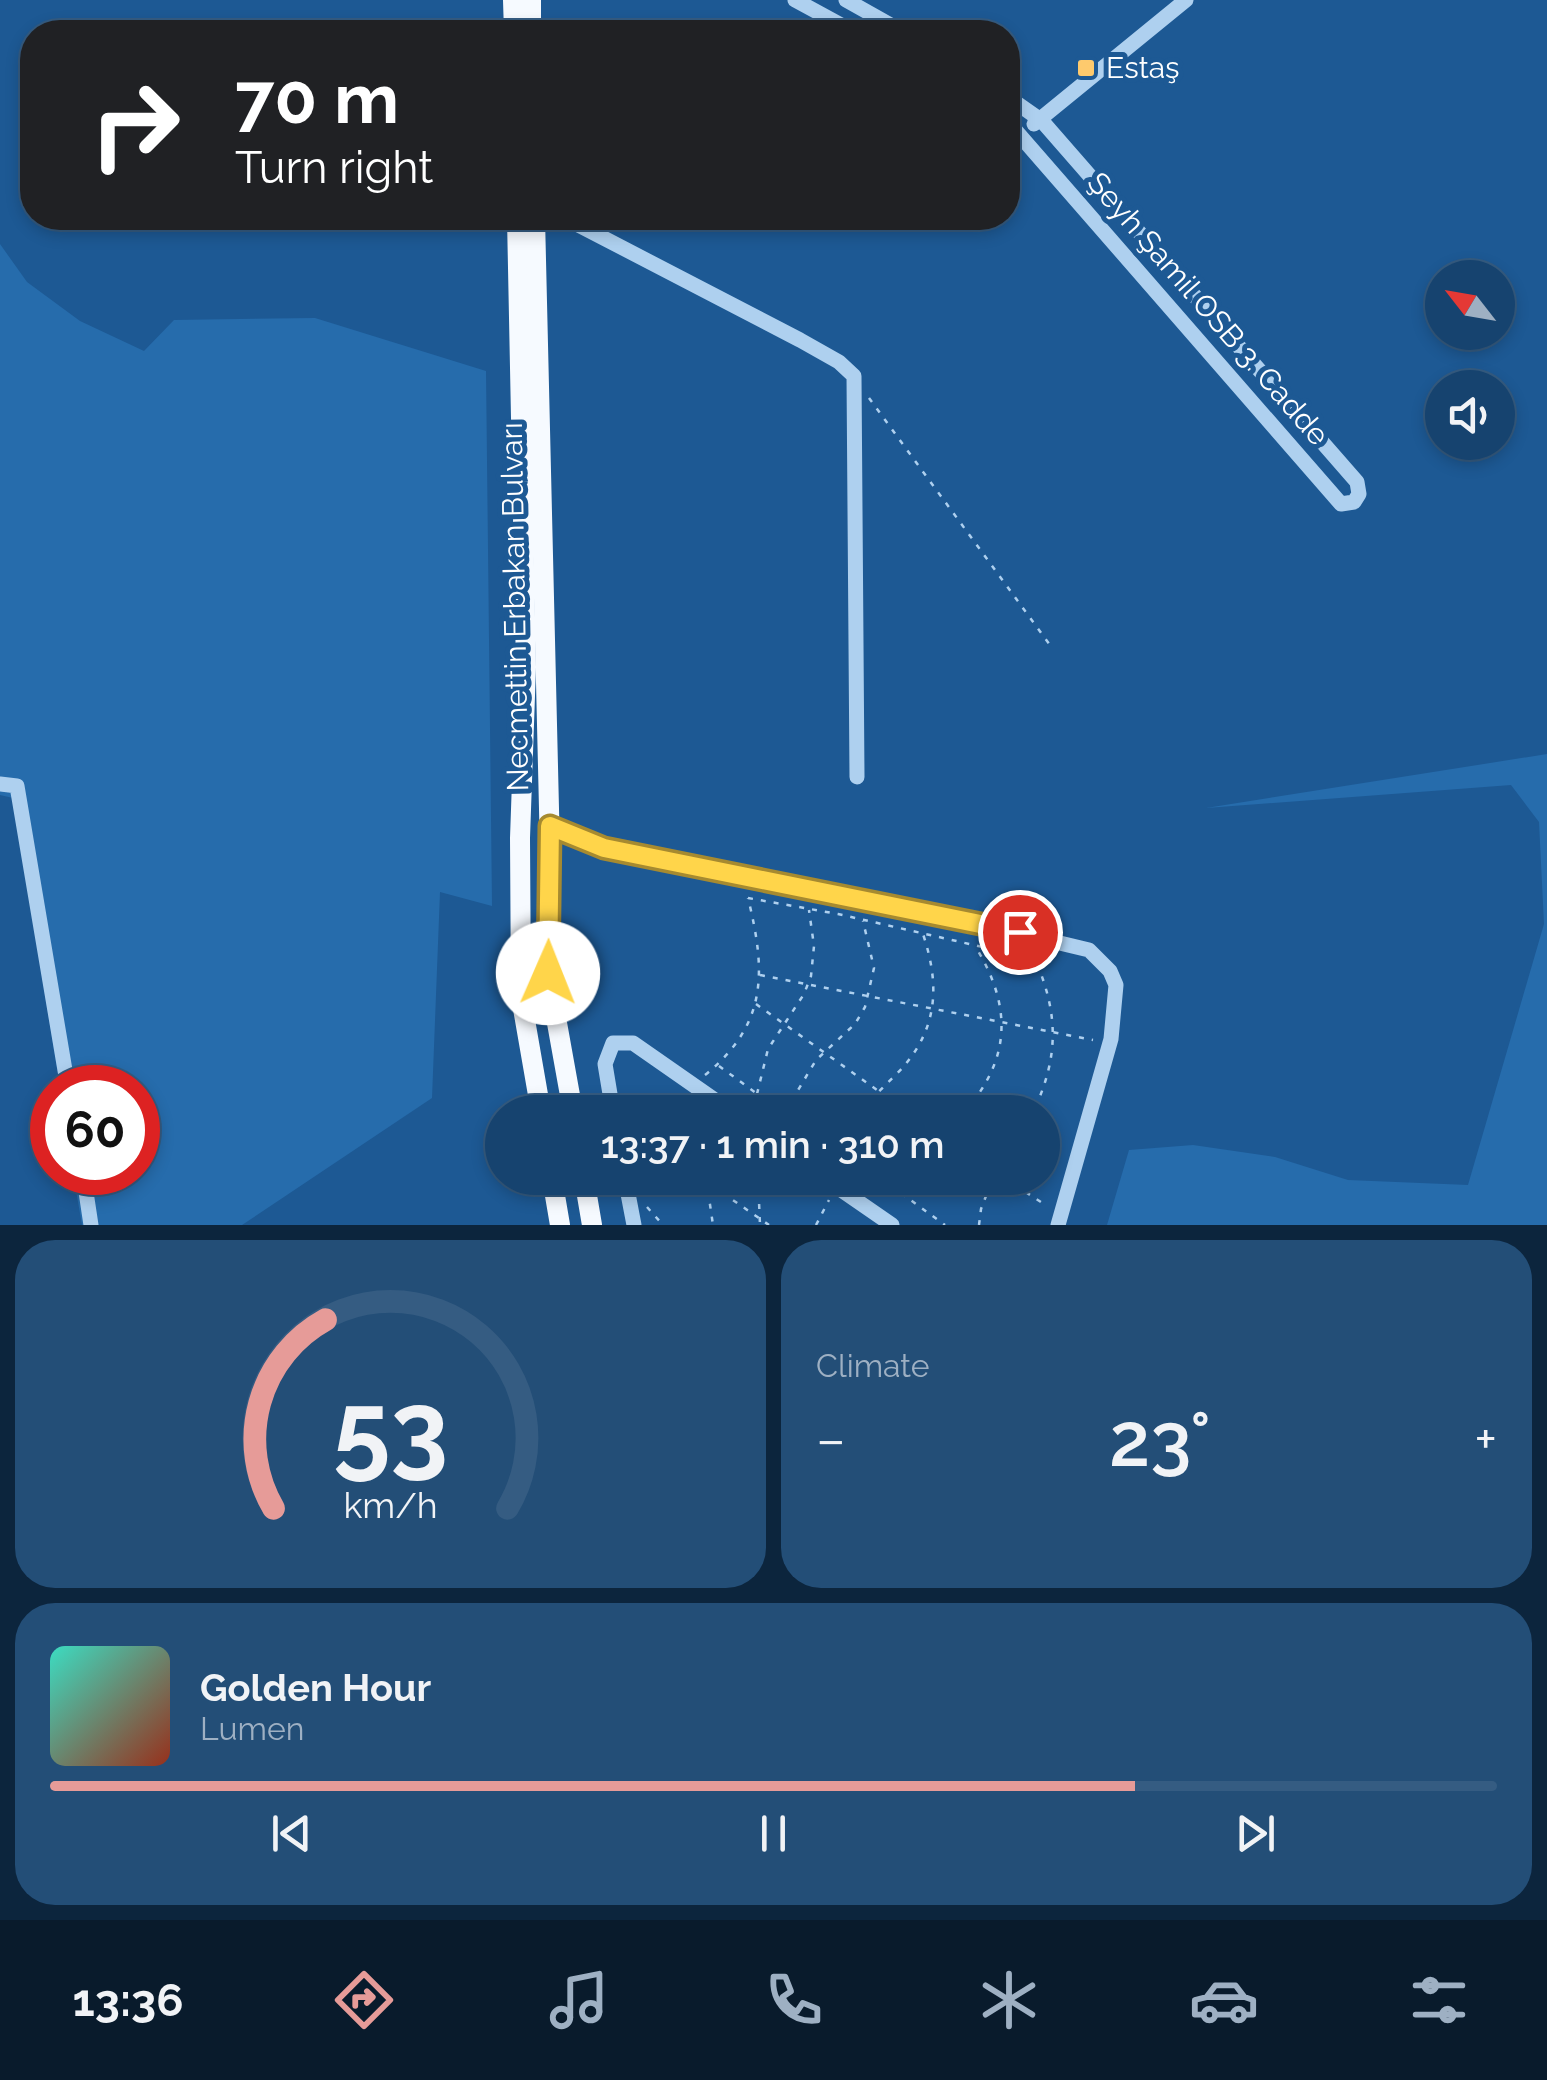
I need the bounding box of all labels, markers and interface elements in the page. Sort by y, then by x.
place label: Estaş [1106,50,1180,85]
text: 70 m [235,57,399,139]
marker: Estaş [1075,57,1097,79]
icon: right [70,60,200,190]
text: Turn right [235,141,433,194]
street label: Şeyh Şamil OSB 3. Cadde [1080,165,1336,452]
north arrow [1425,260,1515,350]
map controls [1425,260,1515,460]
button: sound [1425,370,1515,460]
street label: Necmettin Erbakan Bulvarı [494,422,535,792]
pin [978,890,1063,975]
icon: arrive [993,905,1048,960]
position arrow [496,921,600,1025]
speed limit sign: 60 [30,1065,160,1195]
text: 13:37 · 1 min · 310 m [601,1122,944,1167]
text: Climate [816,1347,930,1384]
text: 53 [333,1368,448,1490]
text: 23° [1109,1395,1211,1484]
text: − [816,1407,846,1472]
text: + [1474,1407,1497,1472]
text: km/h [343,1484,438,1526]
text: Golden Hour [200,1665,431,1710]
text: Lumen [200,1710,304,1747]
icon: previous [264,1806,319,1861]
icon: pause [746,1806,801,1861]
icon: next [1228,1806,1283,1861]
icon: directions [329,1965,399,2035]
icon: music [544,1965,614,2035]
icon: phone [759,1965,829,2035]
icon: climate [974,1965,1044,2035]
icon: car [1189,1965,1259,2035]
icon: filters [1404,1965,1474,2035]
text: 13:36 [73,1974,183,2027]

